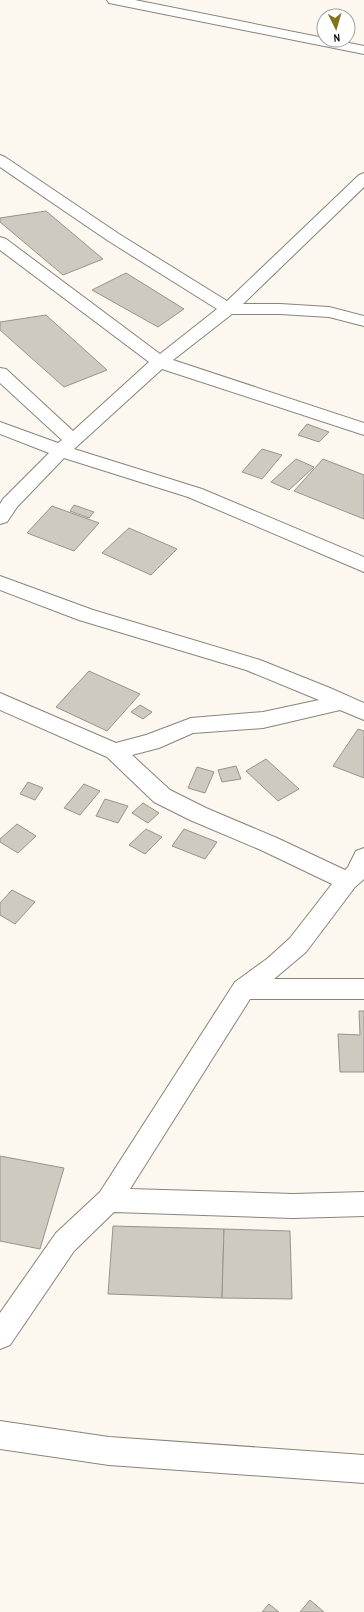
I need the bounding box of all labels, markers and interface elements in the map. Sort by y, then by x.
north arrow [316,8,356,48]
text: N [333,31,341,45]

